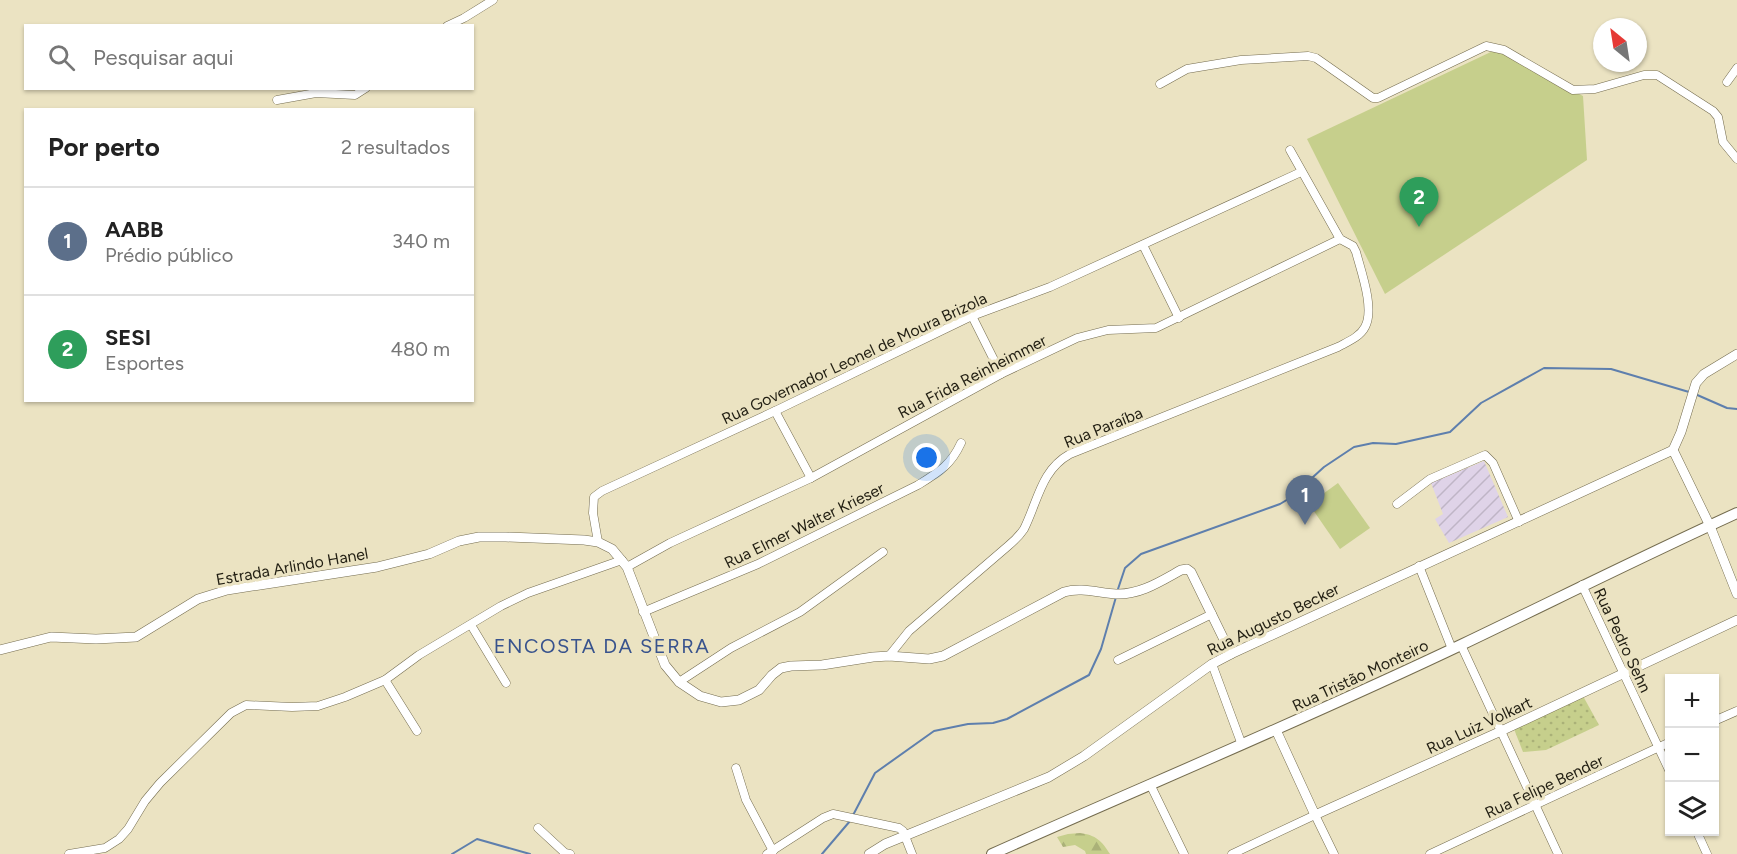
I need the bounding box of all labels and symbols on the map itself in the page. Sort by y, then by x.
north arrow [1593,18,1647,72]
pin: 2 [1400,178,1438,227]
street label: Rua Governador Leonel de Moura Brizola [719,289,990,428]
street label: Rua Frida Reinheimmer [895,330,1050,422]
street label: Rua Paraíba [1061,403,1145,452]
your location [912,443,941,472]
pin: 1 [1286,476,1324,525]
street label: Rua Elmer Walter Krieser [721,478,888,572]
street label: Estrada Arlindo Hanel [214,544,370,589]
street label: Rua Augusto Becker [1204,579,1343,660]
street label: Rua Pedro Sehn [1590,585,1655,696]
district label: ENCOSTA DA SERRA [494,634,710,658]
street label: Rua Tristão Monteiro [1289,636,1431,715]
street label: Rua Luiz Volkart [1423,693,1535,758]
street label: Rua Felipe Bender [1482,750,1607,822]

